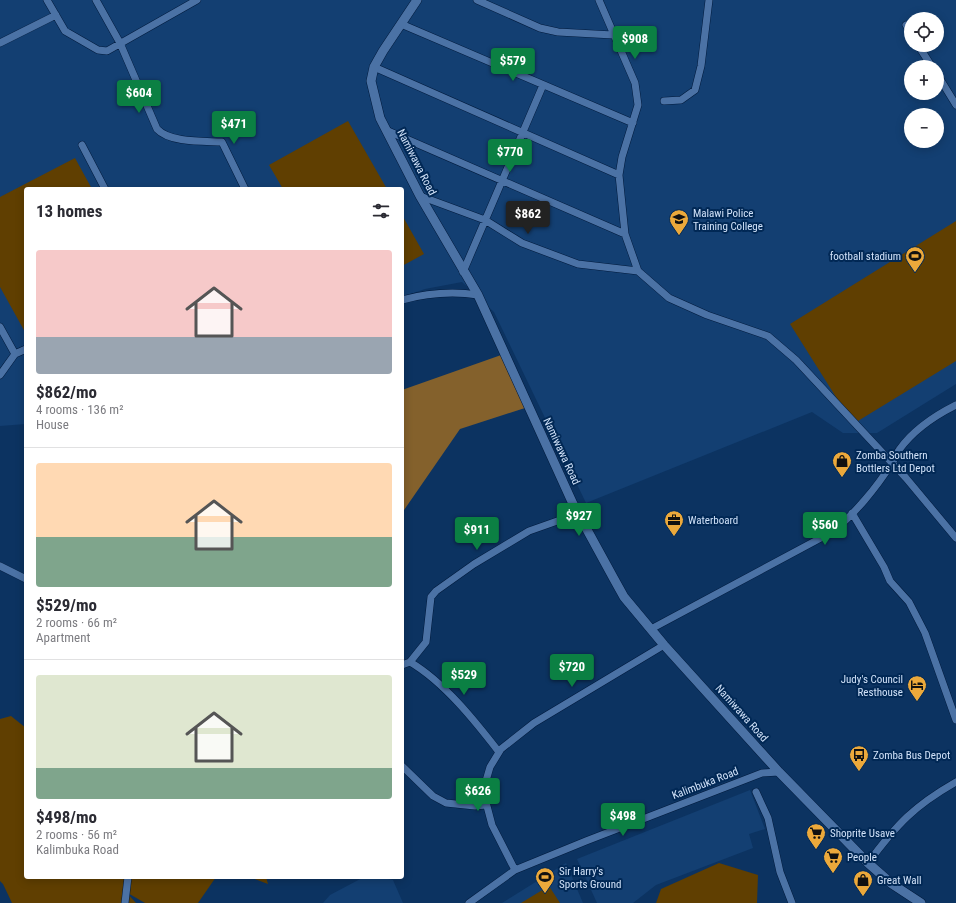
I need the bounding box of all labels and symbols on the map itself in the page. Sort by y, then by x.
pin: $908 [611,26,659,60]
pin: $579 [489,48,537,82]
pin: $604 [115,80,163,114]
pin: $471 [210,111,258,145]
street label: Namiwawa Road [394,127,439,197]
pin: $770 [486,139,534,173]
pin: $862 [504,201,552,235]
place label: Malawi Police Training College [693,207,763,233]
school or university icon: Malawi Police Training College [668,208,690,236]
sports icon: football stadium [904,245,926,273]
place label: football stadium [830,250,901,263]
street label: Namiwawa Road [540,416,583,487]
place label: Zomba Southern Bottlers Ltd Depot [856,449,935,475]
shop icon: Zomba Southern Bottlers Ltd Depot [831,450,853,478]
pin: $927 [555,503,603,537]
office icon: Waterboard [663,509,685,537]
pin: $560 [801,512,849,546]
place label: Waterboard [688,514,738,527]
pin: $911 [453,517,501,551]
pin: $720 [548,654,596,688]
pin: $529 [440,662,488,696]
place label: Judy's Council Resthouse [841,673,903,699]
hotel icon: Judy's Council Resthouse [906,674,928,702]
street label: Namiwawa Road [713,682,771,745]
bus stop icon: Zomba Bus Depot [848,744,870,772]
place label: Zomba Bus Depot [873,749,950,762]
street label: Kalimbuka Road [670,765,740,802]
pin: $626 [454,778,502,812]
pin: $498 [599,803,647,837]
supermarket icon: Shoprite Usave [805,822,827,850]
place label: Shoprite Usave [830,827,895,840]
supermarket icon: People [822,846,844,874]
place label: People [847,851,877,864]
place label: Sir Harry's Sports Ground [559,865,621,891]
sports icon: Sir Harry's Sports Ground [534,866,556,894]
shop icon: Great Wall [852,869,874,897]
place label: Great Wall [877,874,921,887]

